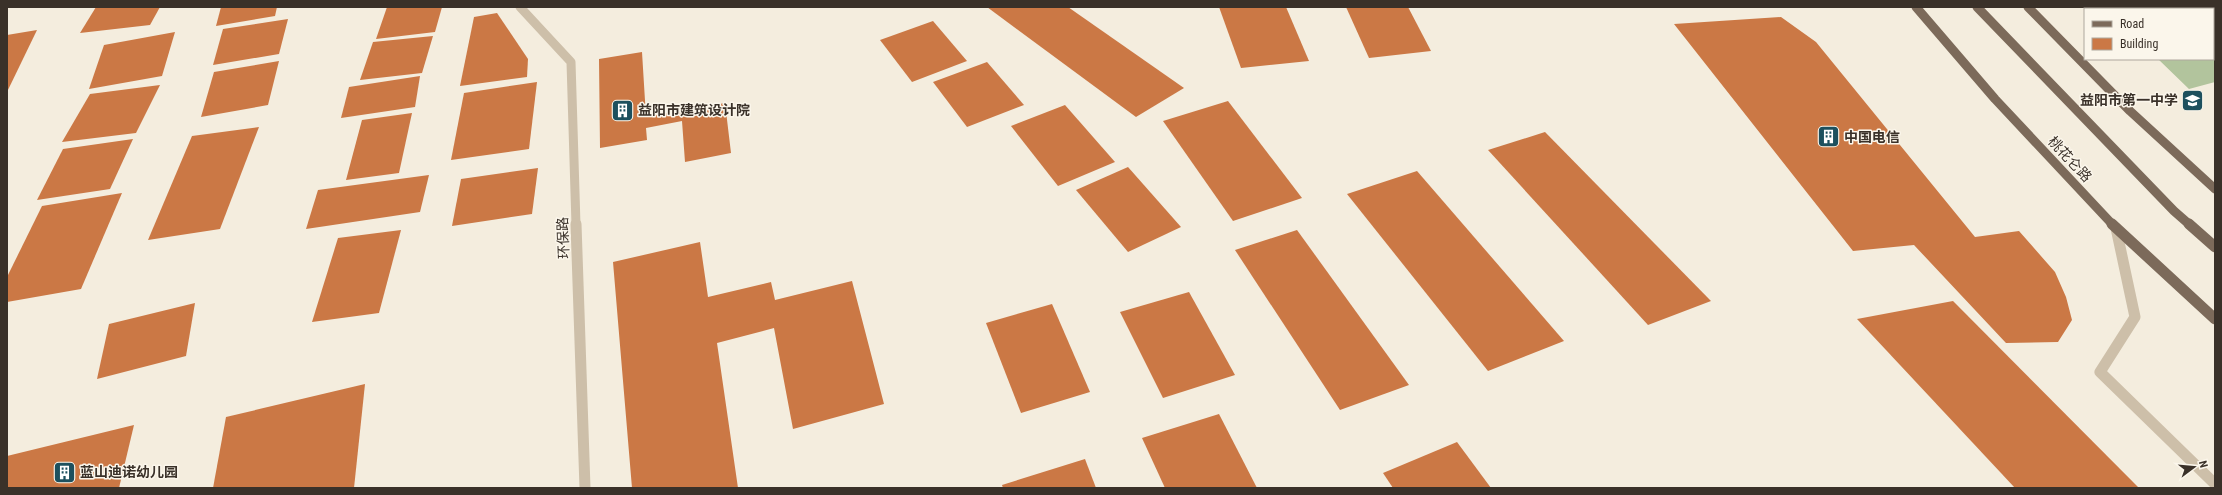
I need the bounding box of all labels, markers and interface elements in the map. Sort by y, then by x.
legend [2084,8,2214,60]
text: Road [2120,17,2144,31]
text: Building [2120,37,2158,51]
school or university icon: 益阳市第一中学 [2180,87,2206,113]
place label: 益阳市第一中学 [2080,92,2178,108]
building icon: 益阳市建筑设计院 [609,97,635,123]
place label: 益阳市建筑设计院 [638,102,750,118]
building icon: 中国电信 [1815,124,1841,150]
place label: 中国电信 [1844,129,1900,145]
street label: 桃花仑路 [2045,133,2095,185]
street label: 环保路 [554,217,572,259]
north arrow [2174,447,2214,487]
building icon: 蓝山迪诺幼儿园 [52,459,78,485]
text: N [2196,459,2210,470]
place label: 蓝山迪诺幼儿园 [80,464,178,480]

